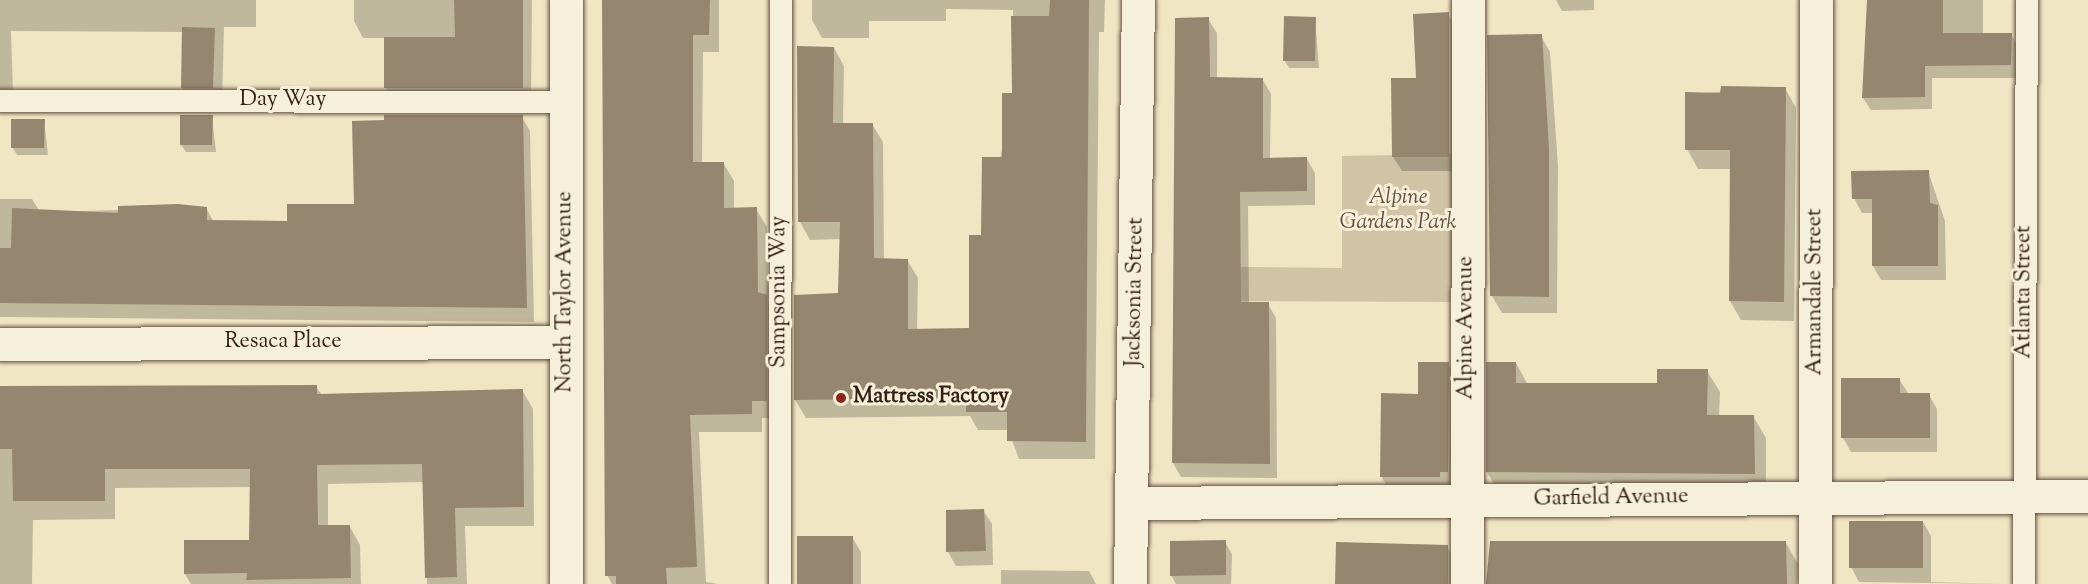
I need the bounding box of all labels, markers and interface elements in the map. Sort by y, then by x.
street label: Day Way [240,88,326,114]
park label: Alpine Gardens Park [1340,185,1456,236]
street label: North Taylor Avenue [553,191,579,393]
street label: Armandale Street [1803,208,1829,376]
street label: Sampsonia Way [767,216,793,368]
street label: Jacksonia Street [1121,217,1151,367]
street label: Atlanta Street [2012,225,2038,359]
street label: Alpine Avenue [1454,256,1480,400]
street label: Resaca Place [224,330,342,356]
place label: Mattress Factory [853,385,1009,411]
marker: Mattress Factory [834,391,848,405]
street label: Garfield Avenue [1533,484,1689,514]

